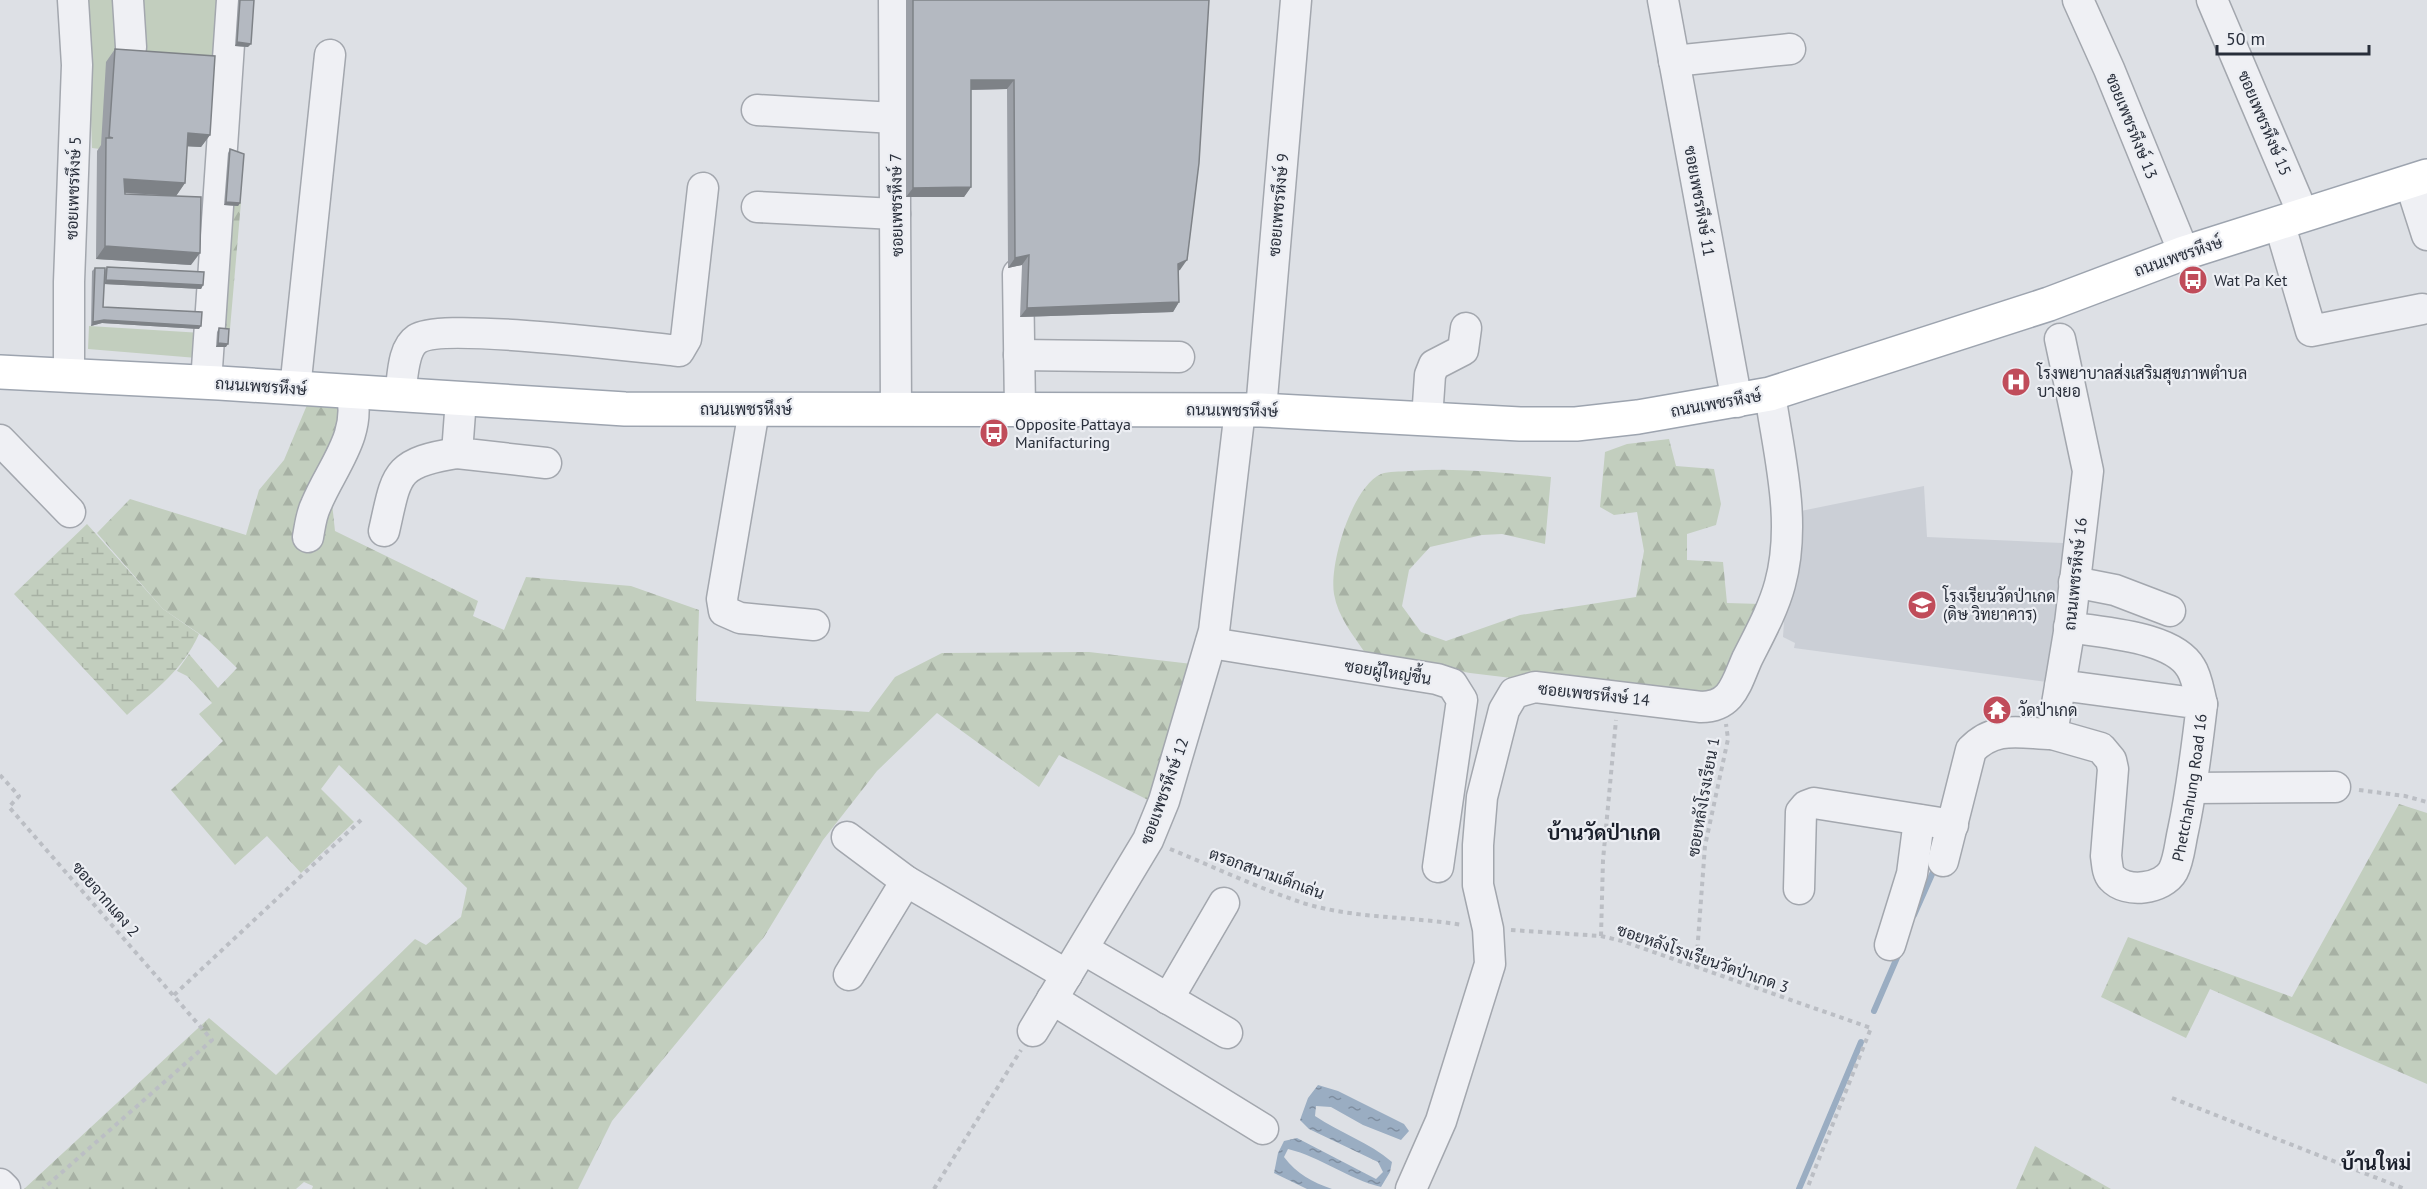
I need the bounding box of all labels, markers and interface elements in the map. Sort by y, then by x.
scale bar [2217,18,2368,56]
text: 50 m [2226,27,2265,50]
street label: ซอยเพชรหึงษ์ 15 [2234,67,2298,179]
street label: ซอยเพชรหึงษ์ 13 [2102,69,2164,182]
street label: ซอยเพชรหึงษ์ 5 [59,136,85,240]
street label: ซอยเพชรหึงษ์ 11 [1680,144,1722,258]
street label: ซอยเพชรหึงษ์ 9 [1262,152,1292,257]
street label: ซอยเพชรหึงษ์ 7 [883,153,907,257]
street label: ถนนเพชรหึงษ์ [2131,230,2225,280]
bus stop icon: Wat Pa Ket [2177,264,2209,296]
place label: Wat Pa Ket [2214,270,2288,290]
place label: โรงพยาบาลส่งเสริมสุขภาพตำบล บางยอ [2036,362,2247,401]
hospital icon: โรงพยาบาลส่งเสริมสุขภาพตำบล บางยอ [2000,366,2032,398]
street label: ถนนเพชรหึงษ์ [214,371,308,399]
street label: ถนนเพชรหึงษ์ [1669,383,1763,421]
street label: ถนนเพชรหึงษ์ [700,397,792,419]
street label: ถนนเพชรหึงษ์ [1186,397,1278,421]
place label: Opposite Pattaya Manifacturing [1015,414,1131,452]
bus stop icon: Opposite Pattaya Manifacturing [978,417,1010,449]
street label: ถนนเพชรหึงษ์ 16 [2057,516,2091,632]
place label: โรงเรียนวัดป่าเกด (ดิษ วิทยาคาร) [1942,585,2056,624]
school or university icon: โรงเรียนวัดป่าเกด (ดิษ วิทยาคาร) [1906,589,1938,621]
street label: ซอยผู้ใหญ่ชื้น [1343,651,1434,691]
street label: ซอยเพชรหึงษ์ 14 [1537,676,1651,710]
temple icon: วัดป่าเกด [1981,694,2013,726]
place label: วัดป่าเกด [2018,700,2078,720]
street label: Phetchahung Road 16 [2167,712,2211,864]
street label: ซอยเพชรหึงษ์ 12 [1134,734,1193,847]
street label: ซอยหลังโรงเรียน 1 [1682,735,1723,858]
district label: บ้านวัดป่าเกด [1547,820,1661,846]
street label: ตรอกสนามเด็กเล่น [1207,840,1328,903]
street label: ซอยจากแดง 2 [68,857,144,941]
street label: ซอยหลังโรงเรียนวัดป่าเกด 3 [1614,918,1792,997]
district label: บ้านใหม่ [2341,1149,2411,1176]

